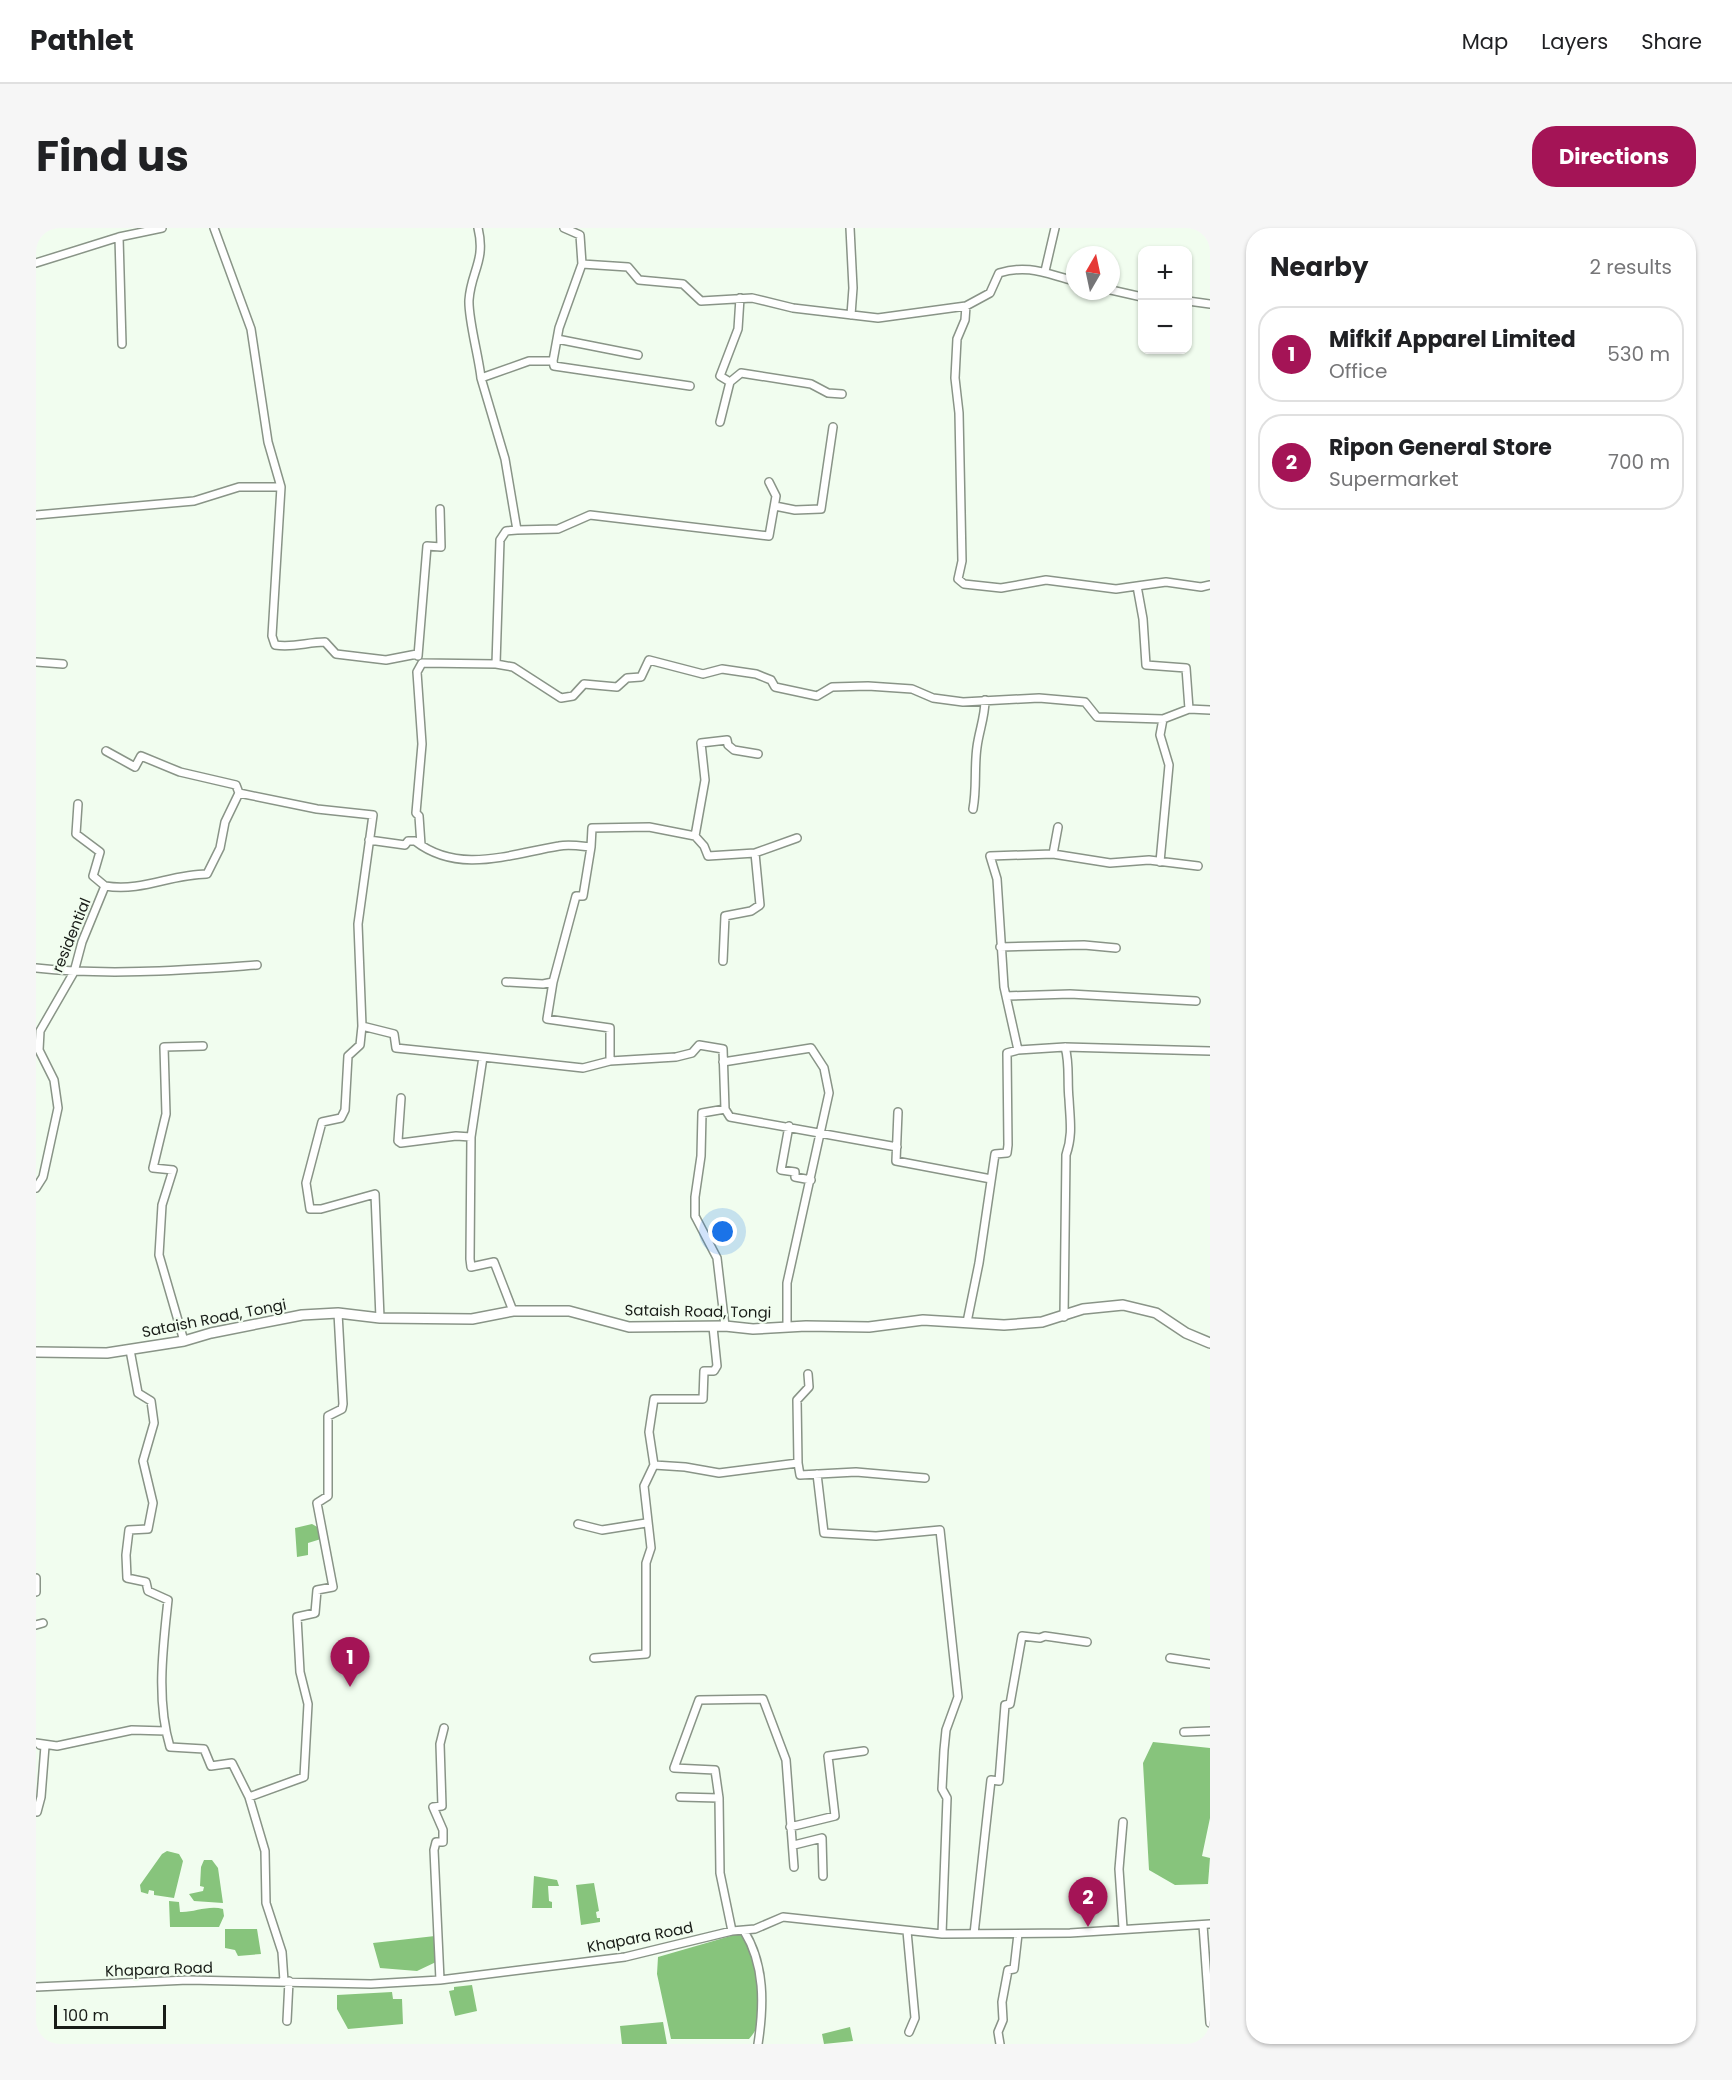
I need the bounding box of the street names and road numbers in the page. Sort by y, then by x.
street label: residential [47,895,95,975]
street label: Sataish Road, Tongi [140,1294,288,1342]
street label: Sataish Road, Tongi [624,1299,772,1323]
street label: Khapara Road [585,1916,695,1958]
street label: Khapara Road [105,1957,213,1981]

